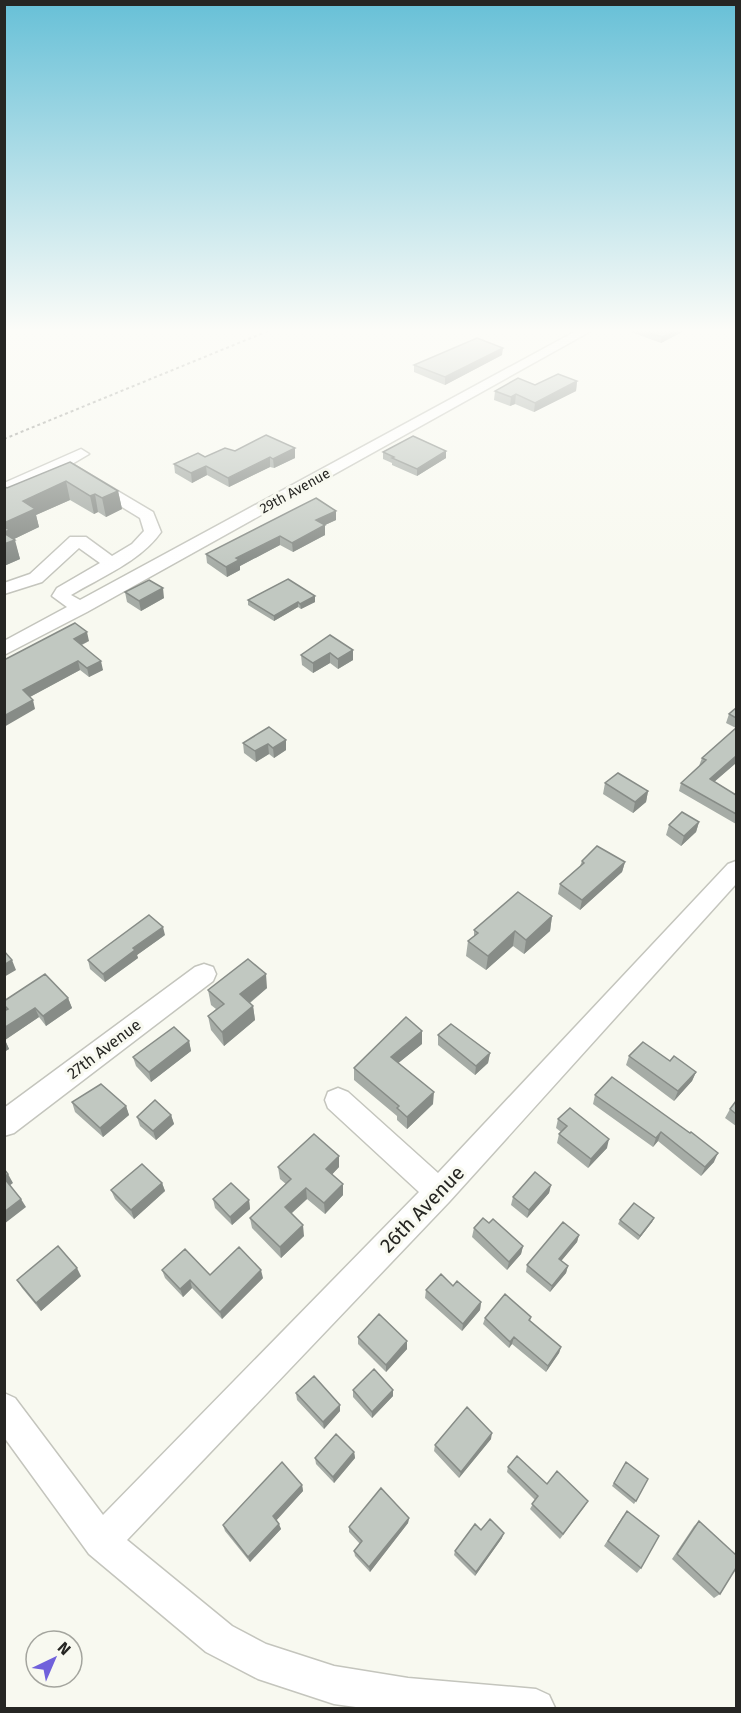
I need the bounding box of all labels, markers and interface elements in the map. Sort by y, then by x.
street label: 29th Avenue [257,465,333,517]
street label: 27th Avenue [63,1015,145,1083]
street label: 26th Avenue [375,1161,469,1257]
north arrow [24,1629,84,1689]
text: N [54,1638,74,1659]

